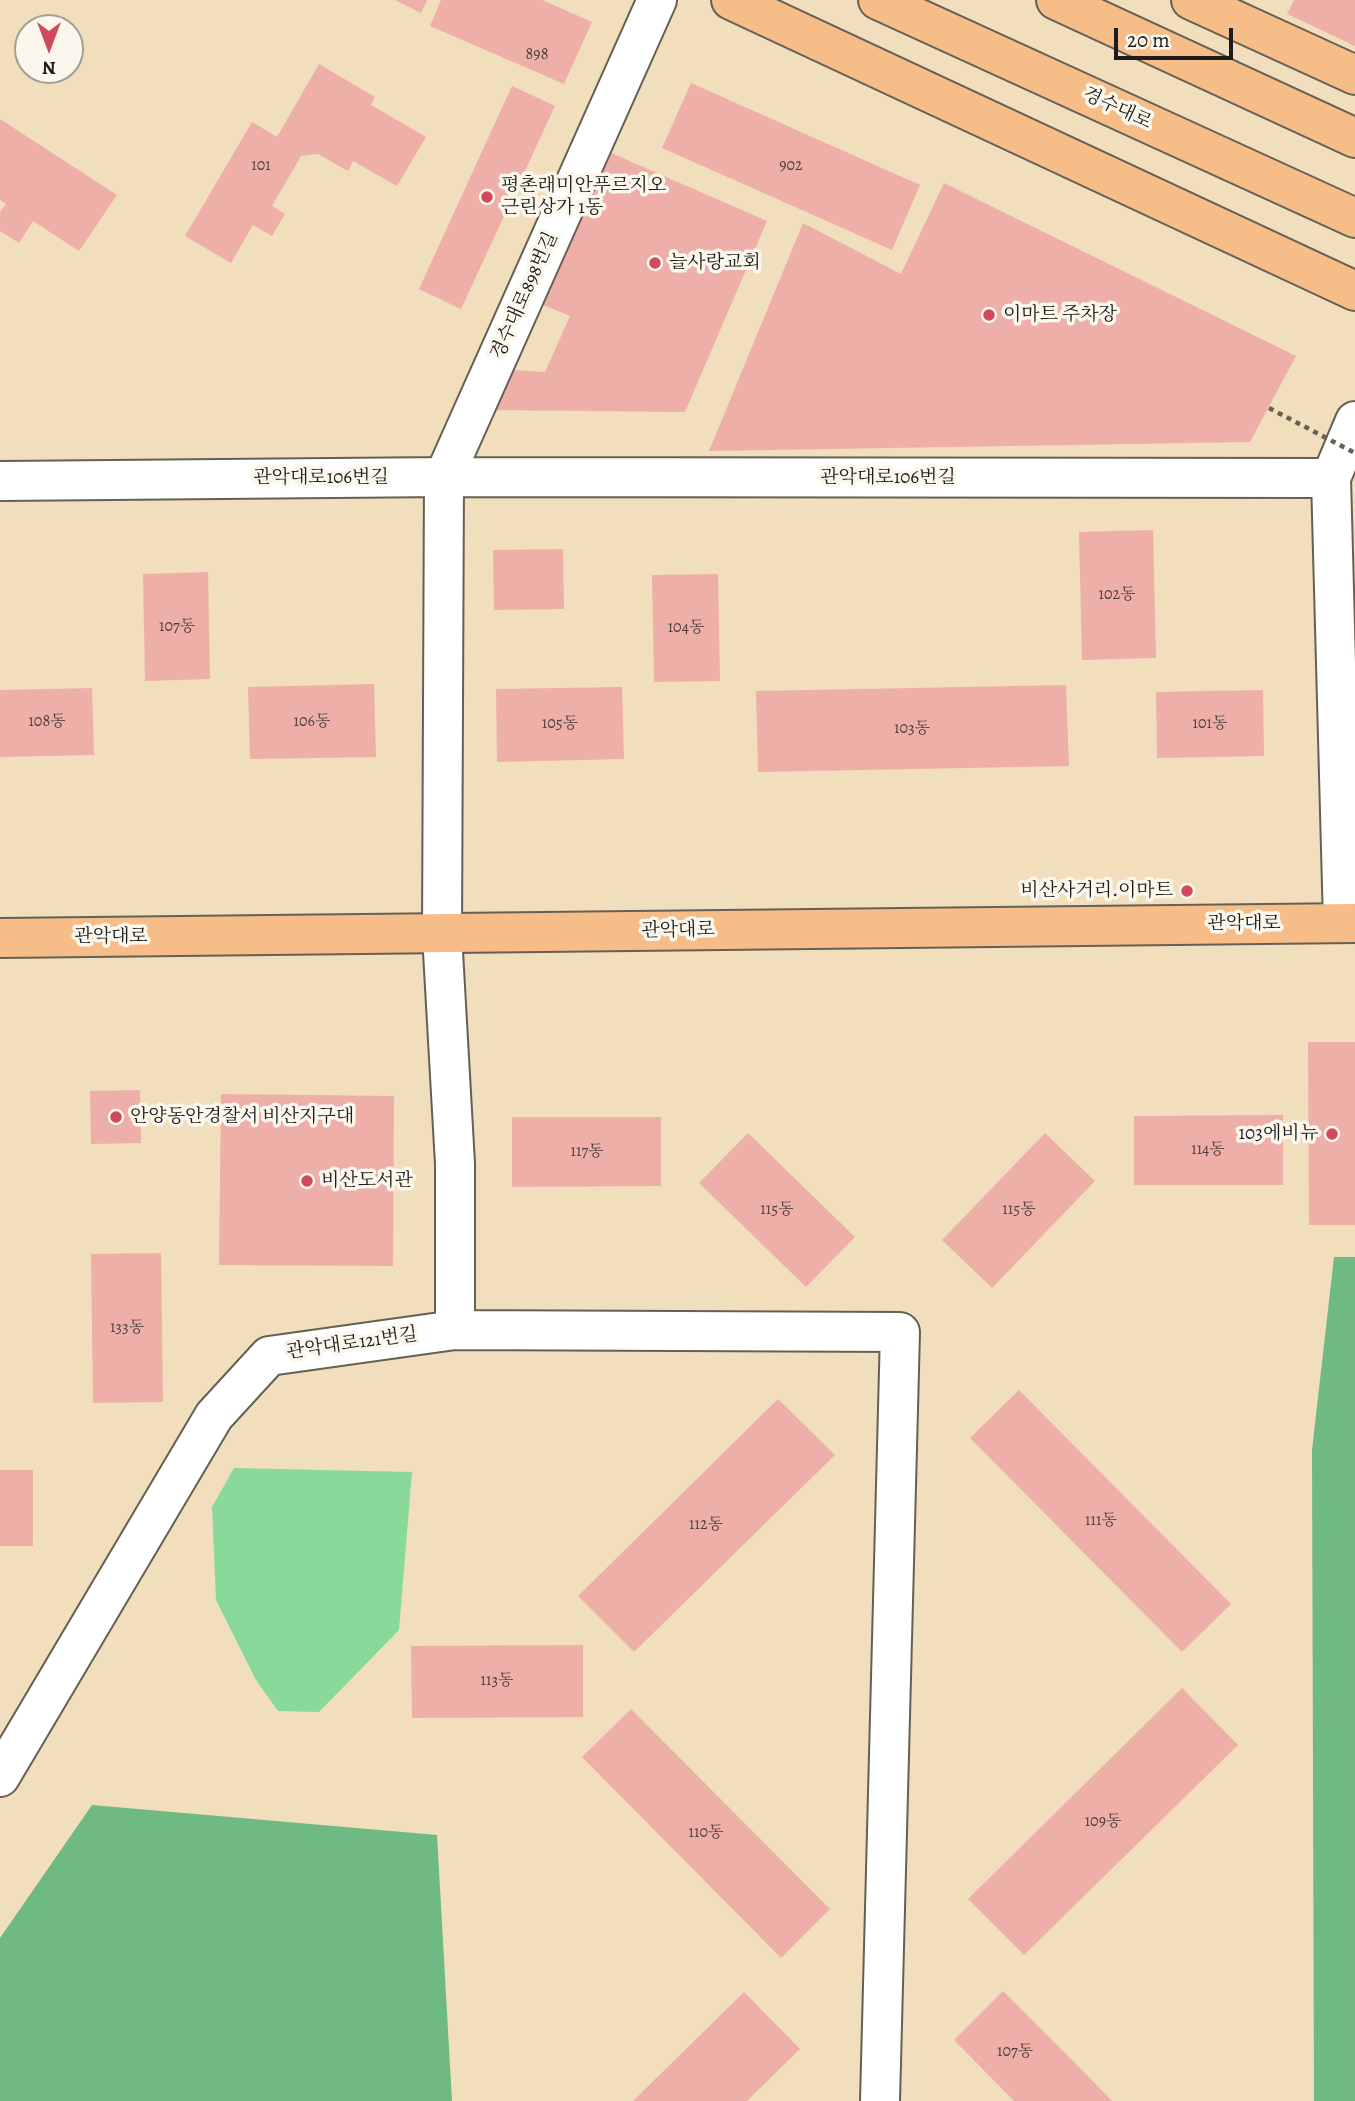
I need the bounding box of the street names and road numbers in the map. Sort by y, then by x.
street label: 경수대로 [1079,83,1155,135]
street label: 경수대로898번길 [487,229,563,363]
street label: 관악대로106번길 [253,467,389,489]
street label: 관악대로106번길 [820,467,956,489]
street label: 관악대로 [1207,913,1281,935]
street label: 관악대로 [641,919,715,943]
street label: 관악대로 [74,926,148,948]
street label: 관악대로121번길 [285,1324,419,1364]

